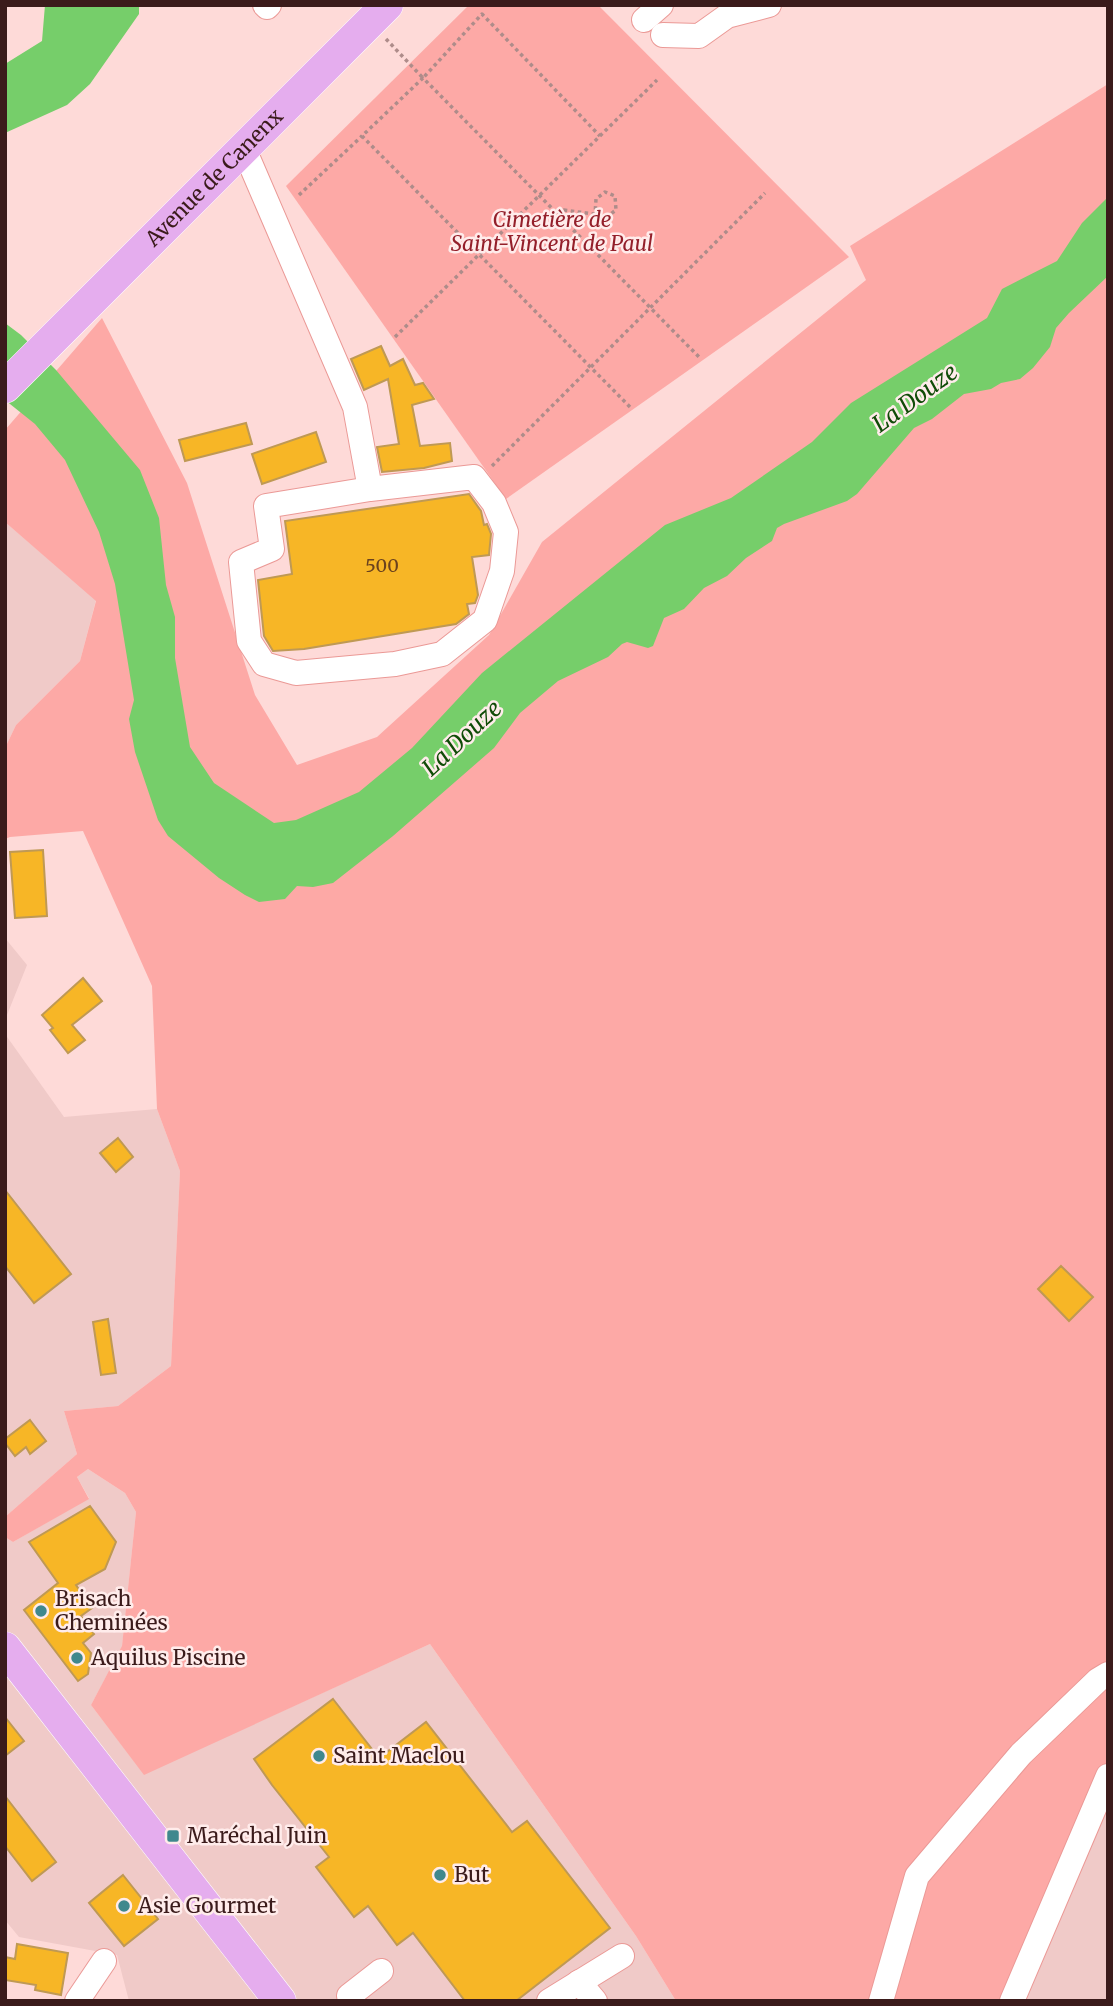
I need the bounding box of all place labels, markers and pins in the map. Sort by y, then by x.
place label: Brisach Cheminées [55,1585,168,1636]
marker: Brisach Cheminées [33,1603,49,1619]
place label: Aquilus Piscine [90,1644,245,1671]
marker: Aquilus Piscine [69,1650,85,1666]
place label: Saint Maclou [333,1742,465,1769]
marker: Saint Maclou [311,1748,327,1764]
place label: Maréchal Juin [187,1822,327,1849]
marker: Maréchal Juin [165,1828,181,1844]
place label: But [454,1861,489,1888]
marker: But [432,1867,448,1883]
place label: Asie Gourmet [137,1892,276,1919]
marker: Asie Gourmet [116,1898,132,1914]

